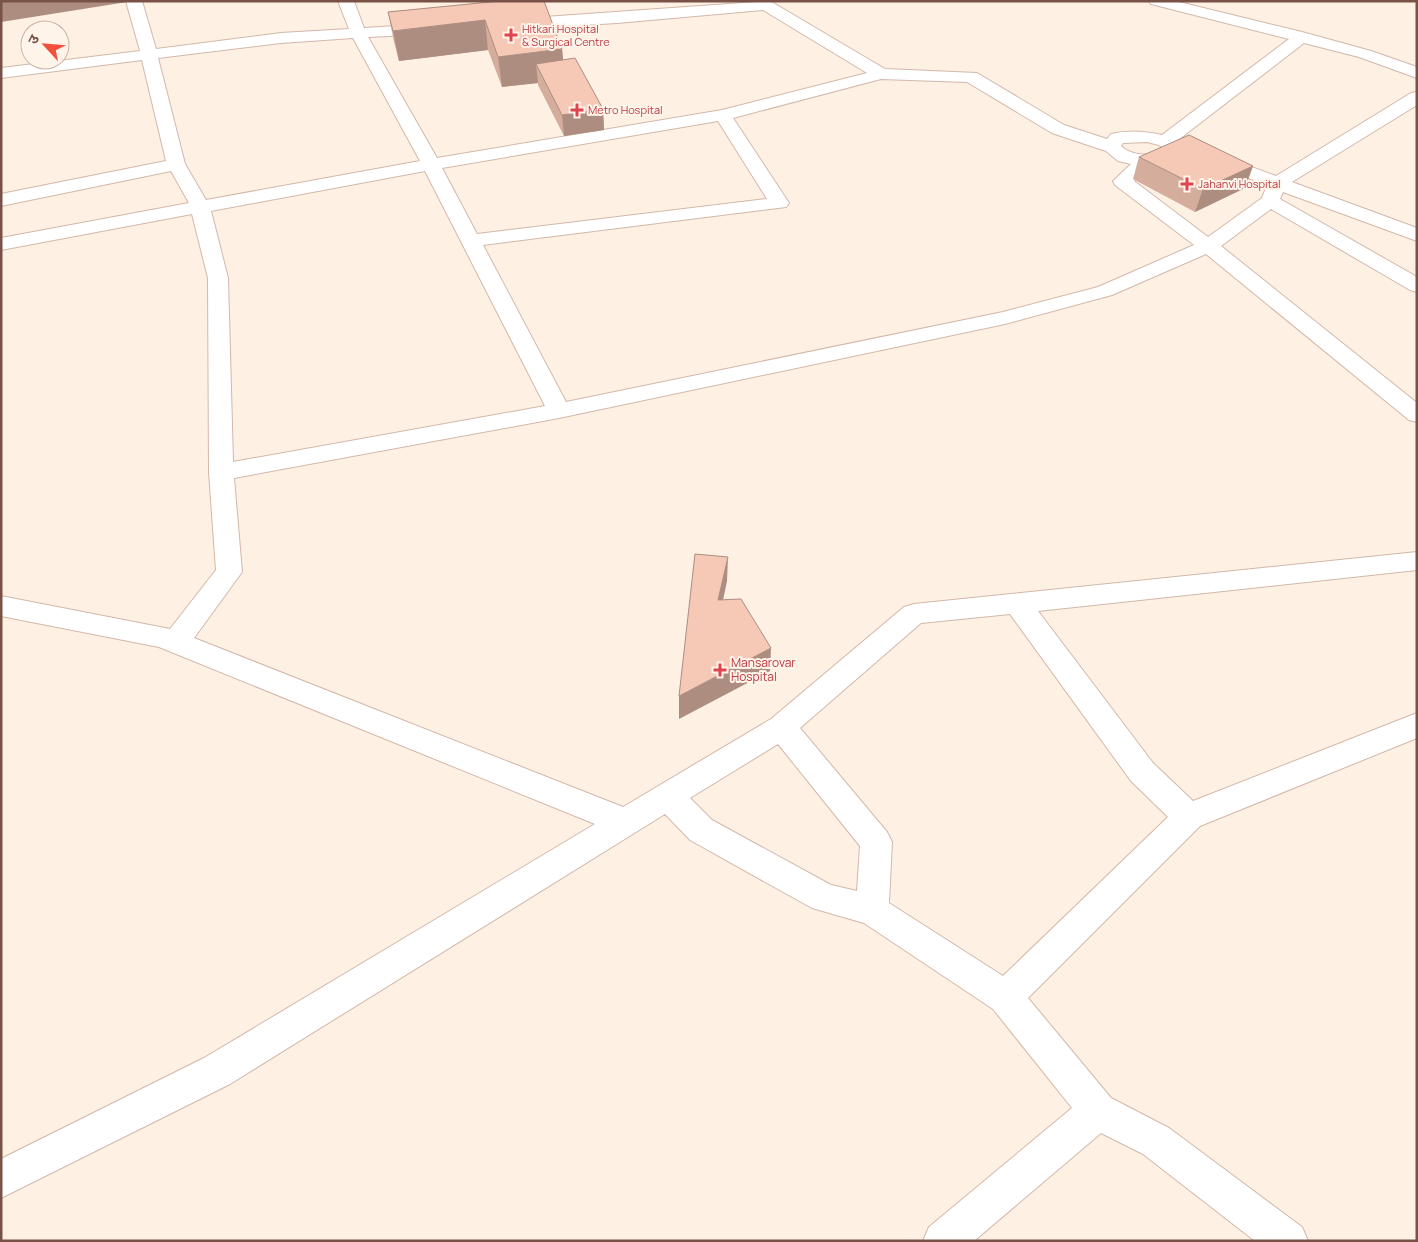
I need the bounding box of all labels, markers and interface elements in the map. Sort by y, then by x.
north arrow [20,20,70,70]
place label: Hitkari Hospital & Surgical Centre [522,21,610,49]
marker: Hitkari Hospital & Surgical Centre [504,28,518,42]
text: उ [23,31,44,47]
place label: Metro Hospital [588,102,663,117]
marker: Metro Hospital [570,103,584,117]
place label: Jahanvi Hospital [1198,176,1281,191]
marker: Jahanvi Hospital [1180,177,1194,191]
place label: Mansarovar Hospital [731,654,796,685]
marker: Mansarovar Hospital [713,663,727,677]

